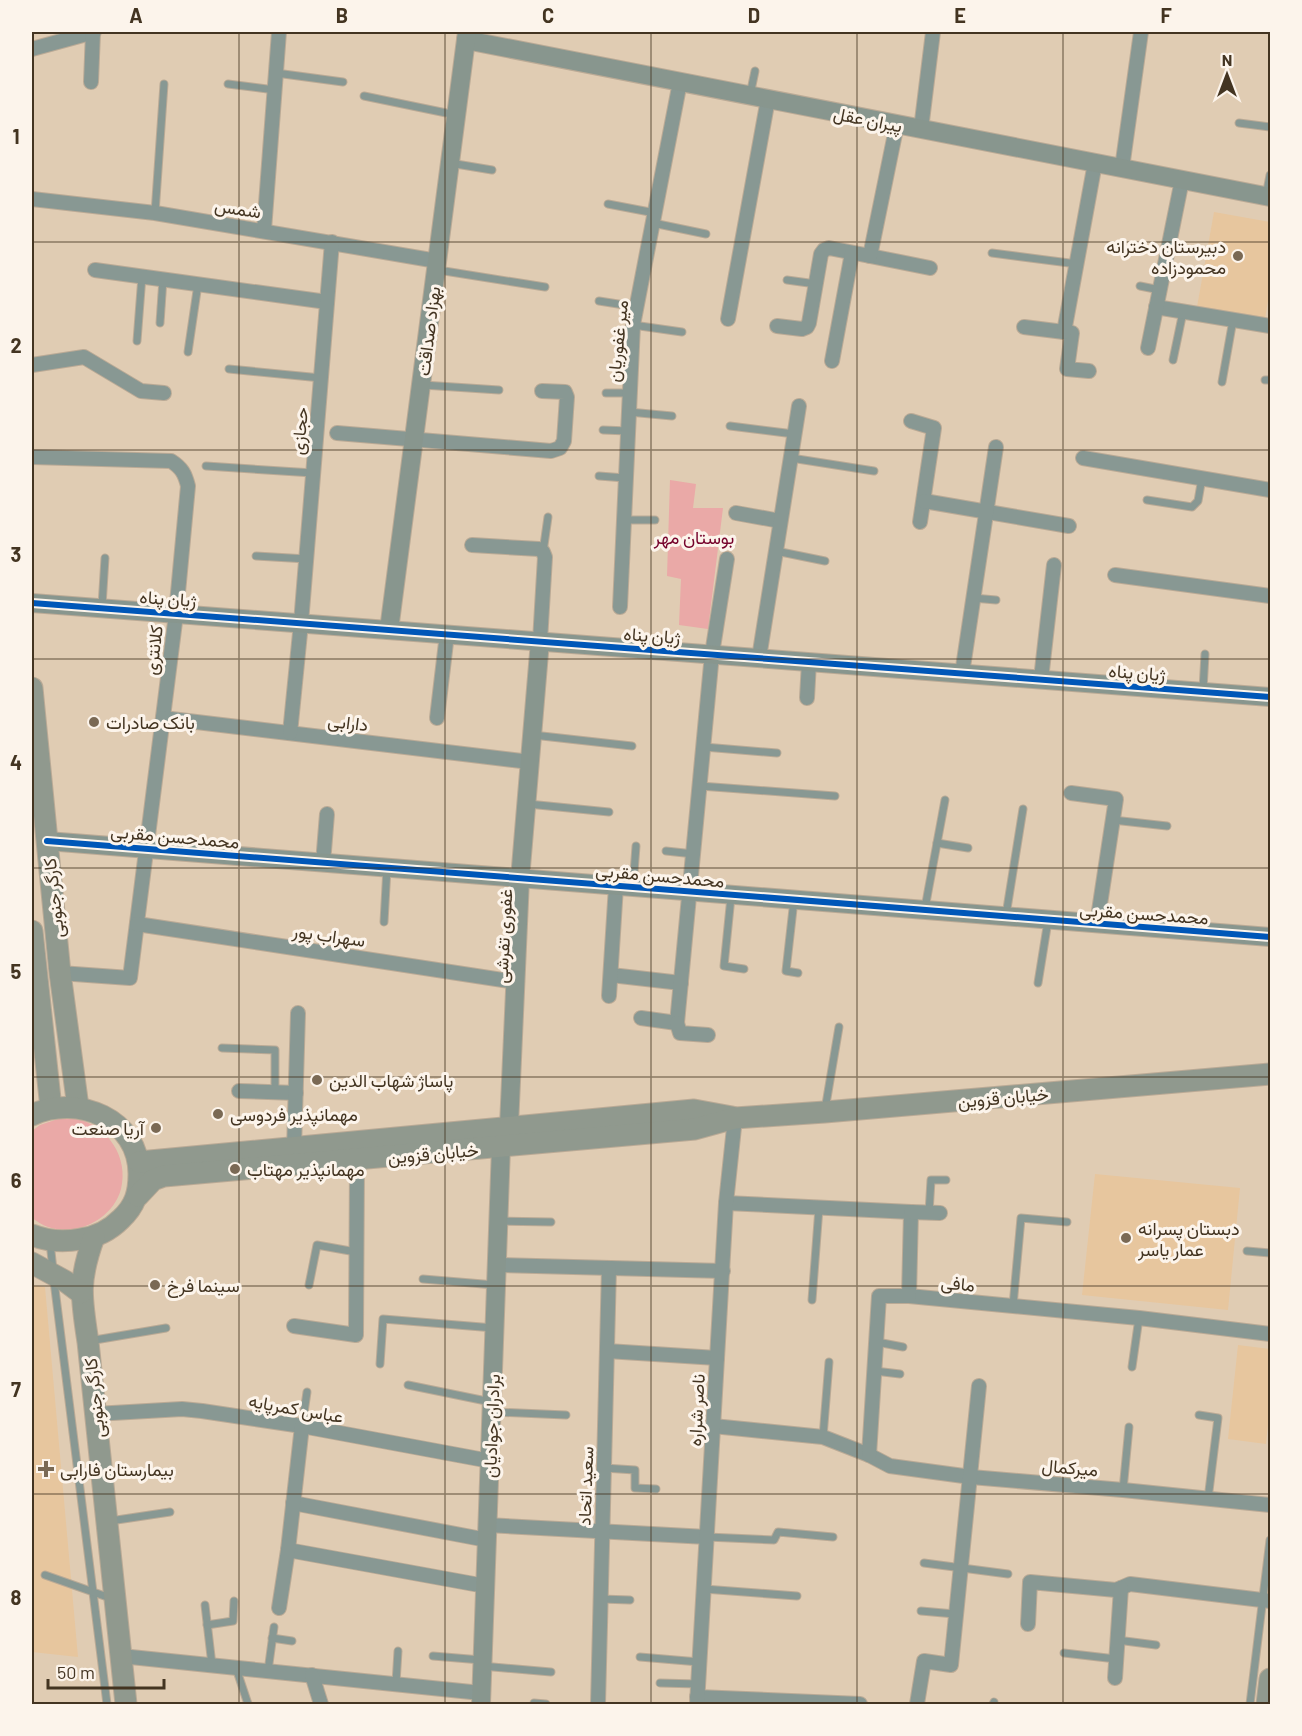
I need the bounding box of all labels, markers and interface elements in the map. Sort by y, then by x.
text: A [129,3,143,27]
text: B [336,3,348,27]
text: C [542,3,554,27]
text: D [748,3,760,27]
text: E [954,3,966,27]
text: F [1160,3,1172,27]
north arrow [1197,45,1257,105]
text: N [1222,50,1232,69]
street label: پیران عقل [831,102,904,138]
text: 1 [12,124,20,148]
street label: شمس [213,193,263,224]
place label: دبیرستان دخترانه محمودزاده [1106,235,1226,279]
marker: دبیرستان دخترانه محمودزاده [1231,249,1245,263]
street label: بهزاد صداقت [412,285,445,377]
street label: میر غفوریان [602,299,633,383]
text: 2 [10,333,22,357]
street label: حجازی [286,406,313,456]
park label: بوستان مهر [653,526,734,549]
text: 3 [11,542,21,566]
street label: ژیان پناه [139,585,198,613]
street label: ژیان پناه [623,622,682,650]
street label: کلانتری [139,624,168,676]
street label: ژیان پناه [1108,659,1167,687]
street label: دارابی [326,709,369,736]
place label: بانک صادرات [106,711,195,734]
marker: بانک صادرات [87,715,101,729]
text: 4 [10,750,22,774]
street label: محمدحسن مقربی [110,819,240,854]
street label: کارگر جنوبی [38,857,69,939]
street label: محمدحسن مقربی [595,858,725,893]
street label: غفوری تفرشی [490,888,517,984]
street label: محمدحسن مقربی [1079,898,1209,929]
street label: سهراب پور [290,919,367,953]
text: 5 [11,959,22,983]
place label: پاساژ شهاب الدین [329,1069,453,1093]
marker: پاساژ شهاب الدین [310,1073,324,1087]
street label: خیابان قزوین [957,1082,1049,1113]
place label: مهمانپذیر فردوسی [230,1103,358,1127]
marker: مهمانپذیر فردوسی [211,1107,225,1121]
place label: آریا صنعت [72,1117,146,1140]
marker: آریا صنعت [149,1121,163,1135]
street label: خیابان قزوین [387,1138,479,1169]
place label: مهمانپذیر مهتاب [247,1158,365,1182]
marker: مهمانپذیر مهتاب [228,1162,242,1176]
text: 6 [11,1168,22,1192]
place label: دبستان پسرانه عمار یاسر [1137,1217,1240,1261]
marker: دبستان پسرانه عمار یاسر [1119,1231,1133,1245]
street label: مافی [940,1271,976,1296]
place label: سینما فرخ [167,1274,240,1298]
marker: سینما فرخ [148,1278,162,1292]
street label: کارگر جنوبی [79,1357,110,1439]
street label: ناصر شراره [683,1373,710,1447]
street label: برادران جوادیان [478,1374,505,1478]
text: 7 [11,1377,21,1401]
street label: عباس کمرپایه [247,1389,345,1429]
street label: سعید اتحاد [573,1446,597,1526]
street label: میرکمال [1041,1454,1099,1481]
place label: بیمارستان فارابی [60,1458,174,1481]
marker: بیمارستان فارابی [37,1460,55,1478]
text: 8 [11,1585,22,1609]
scale bar [48,1652,164,1690]
text: 50 m [57,1661,95,1683]

